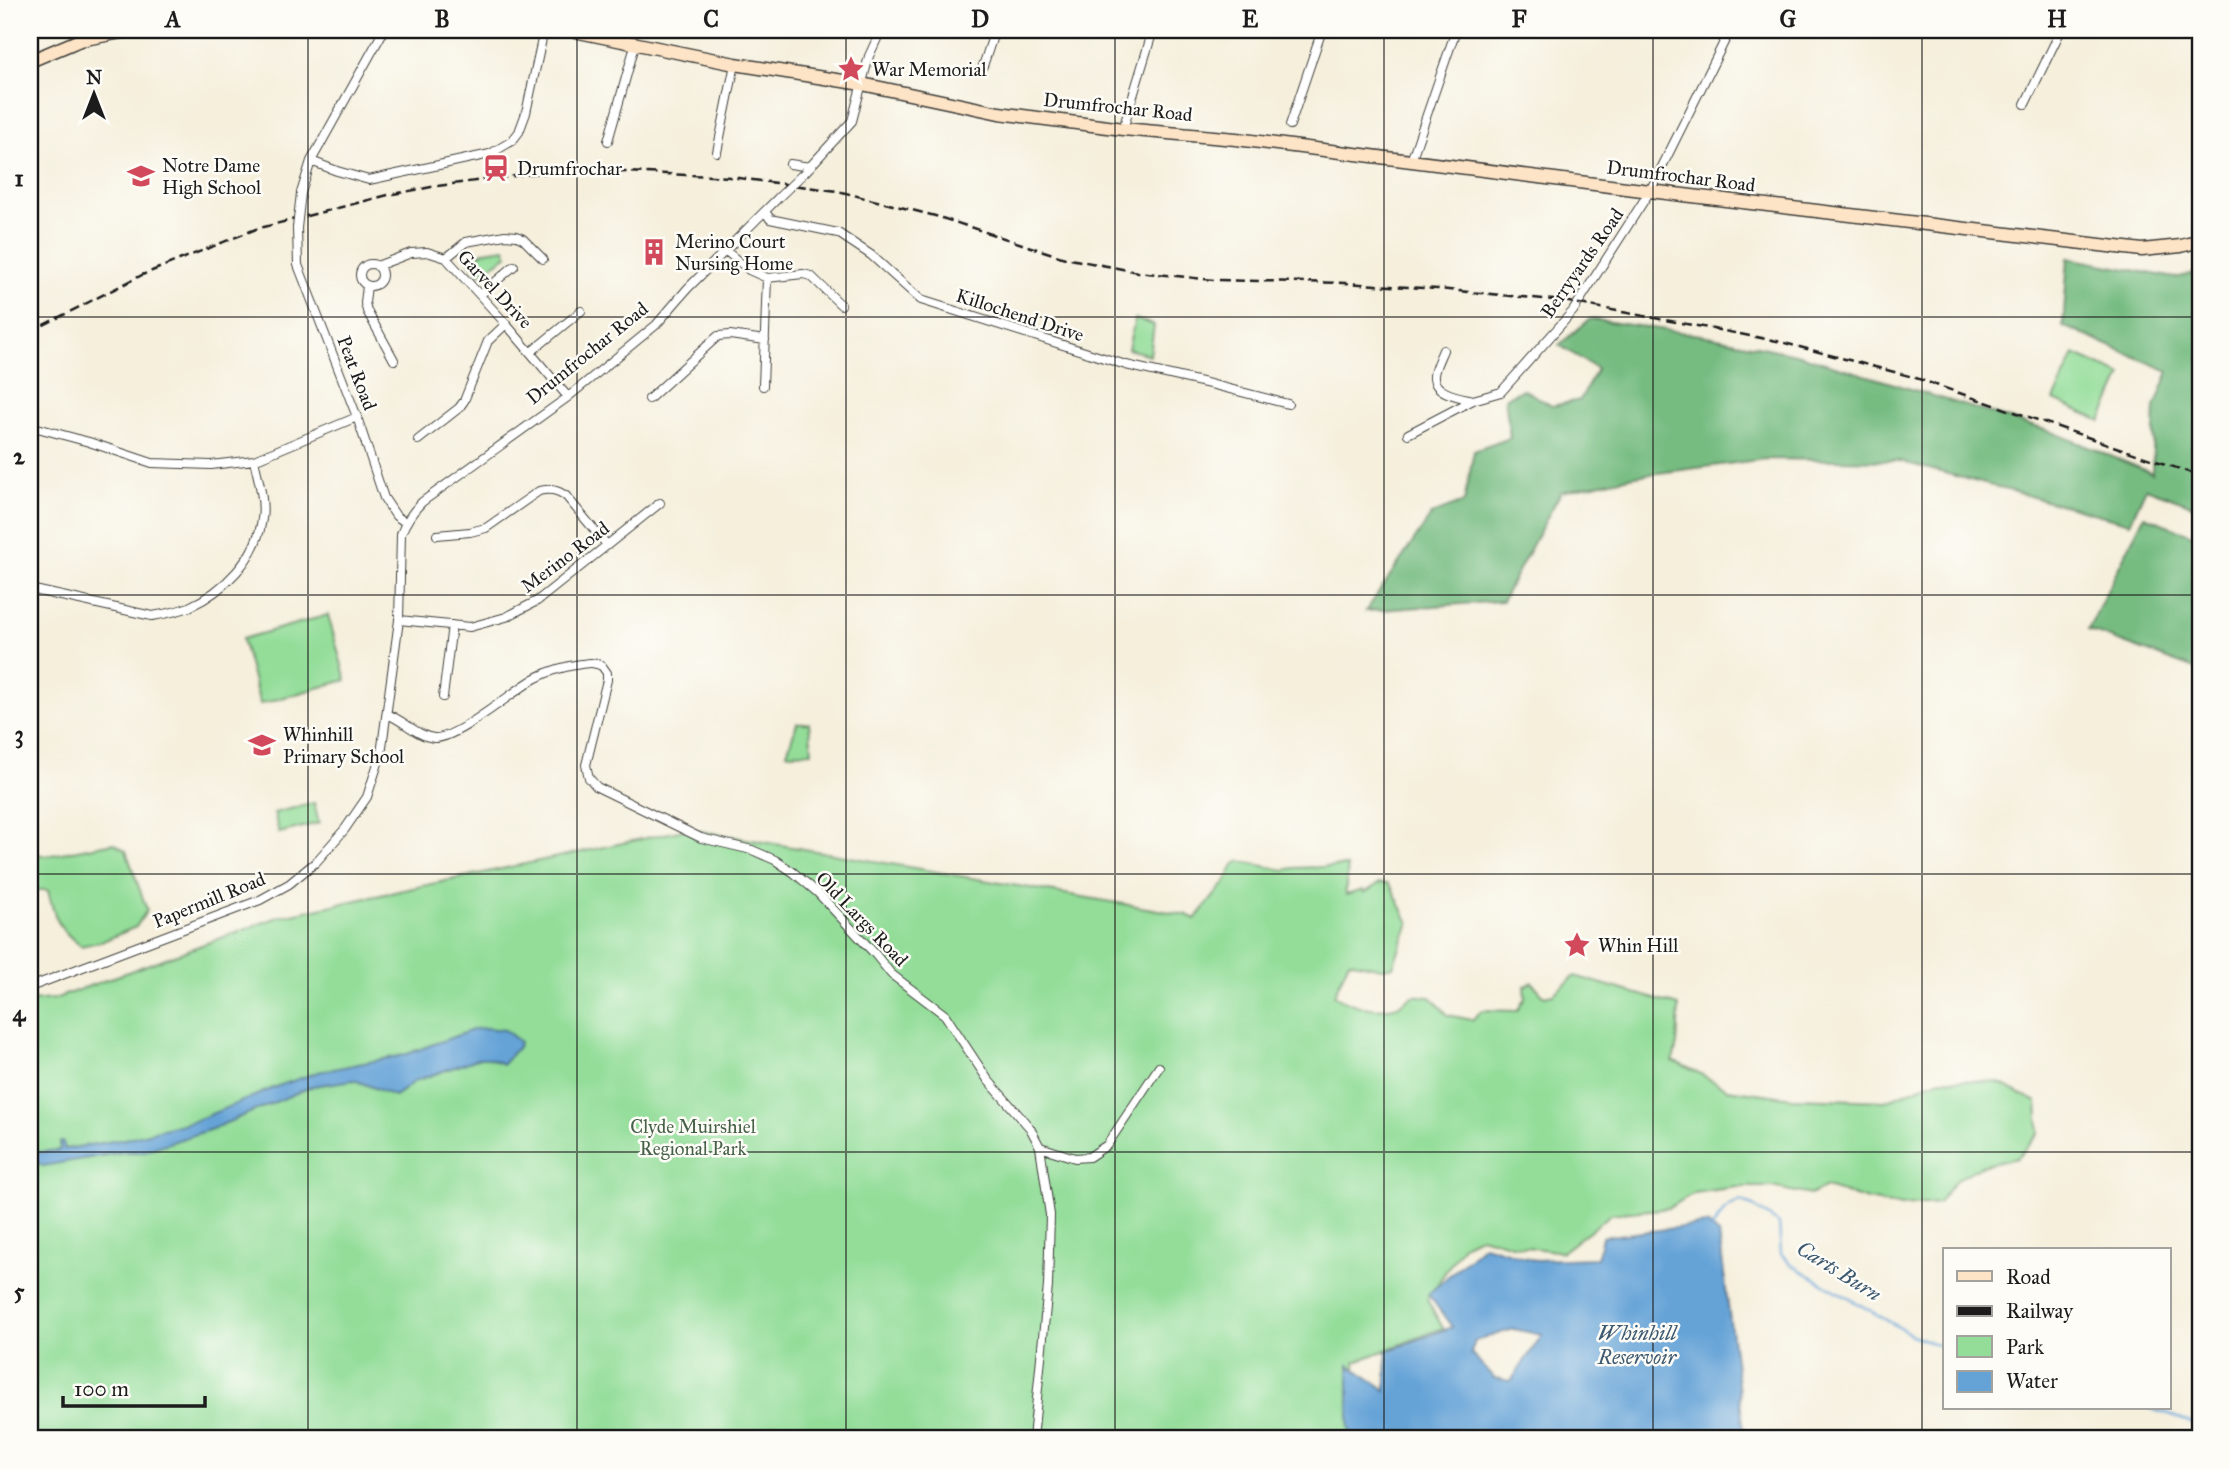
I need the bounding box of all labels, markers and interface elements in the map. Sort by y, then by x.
text: A [163,5,181,33]
text: B [434,5,450,33]
text: C [703,5,719,33]
text: D [971,5,989,33]
text: E [1242,5,1259,33]
text: F [1511,5,1527,33]
text: G [1780,5,1797,33]
text: H [2047,5,2067,33]
place icon: War Memorial [836,54,866,84]
place label: War Memorial [872,58,988,81]
north arrow [60,60,130,130]
text: N [86,66,102,89]
street label: Drumfrochar Road [1042,88,1194,126]
station icon: Drumfrochar [481,153,511,183]
place label: Notre Dame High School [162,154,262,200]
street label: Drumfrochar Road [1605,155,1757,197]
place label: Drumfrochar [517,157,623,180]
school or university icon: Notre Dame High School [126,161,156,191]
text: 1 [14,164,24,192]
street label: Berryyards Road [1536,203,1629,322]
place label: Merino Court Nursing Home [675,230,793,276]
building icon: Merino Court Nursing Home [639,237,669,267]
street label: Garvel Drive [453,245,537,333]
street label: Killochend Drive [953,284,1087,346]
street label: Drumfrochar Road [522,297,653,409]
street label: Peat Road [332,333,382,414]
text: 2 [13,442,25,470]
street label: Merino Road [516,516,614,598]
text: 3 [14,720,24,749]
place label: Whinhill Primary School [283,723,405,768]
school or university icon: Whinhill Primary School [247,730,277,760]
street label: Papermill Road [149,867,269,933]
street label: Old Largs Road [810,867,913,972]
place icon: Whin Hill [1562,930,1592,960]
place label: Whin Hill [1598,934,1679,957]
text: 4 [13,999,27,1027]
park label: Clyde Muirshiel Regional Park [630,1115,757,1161]
water label: Carts Burn [1792,1235,1886,1307]
legend [1943,1248,2170,1410]
text: Road [2006,1264,2051,1290]
text: 5 [14,1277,25,1305]
text: Railway [2006,1298,2074,1324]
water label: Whinhill Reservoir [1597,1320,1679,1370]
text: Park [2006,1334,2044,1360]
scale bar [63,1364,205,1408]
text: Water [2006,1368,2058,1394]
text: 100 m [74,1376,129,1402]

